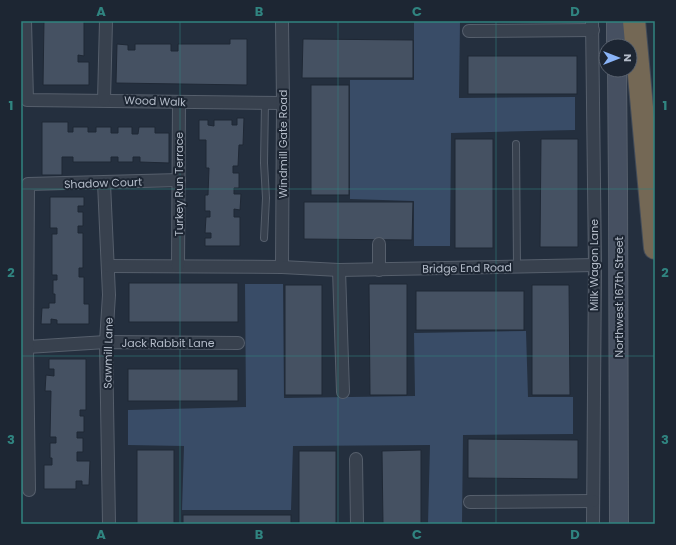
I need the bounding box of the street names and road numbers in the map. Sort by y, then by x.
street label: Windmill Gate Road [275,90,291,198]
street label: Wood Walk [124,92,186,110]
street label: Turkey Run Terrace [171,132,187,236]
street label: Shadow Court [64,174,142,192]
street label: Milk Wagon Lane [586,219,602,311]
street label: Northwest 167th Street [611,236,627,358]
street label: Bridge End Road [422,259,512,277]
street label: Sawmill Lane [99,317,117,389]
street label: Jack Rabbit Lane [121,335,215,351]

